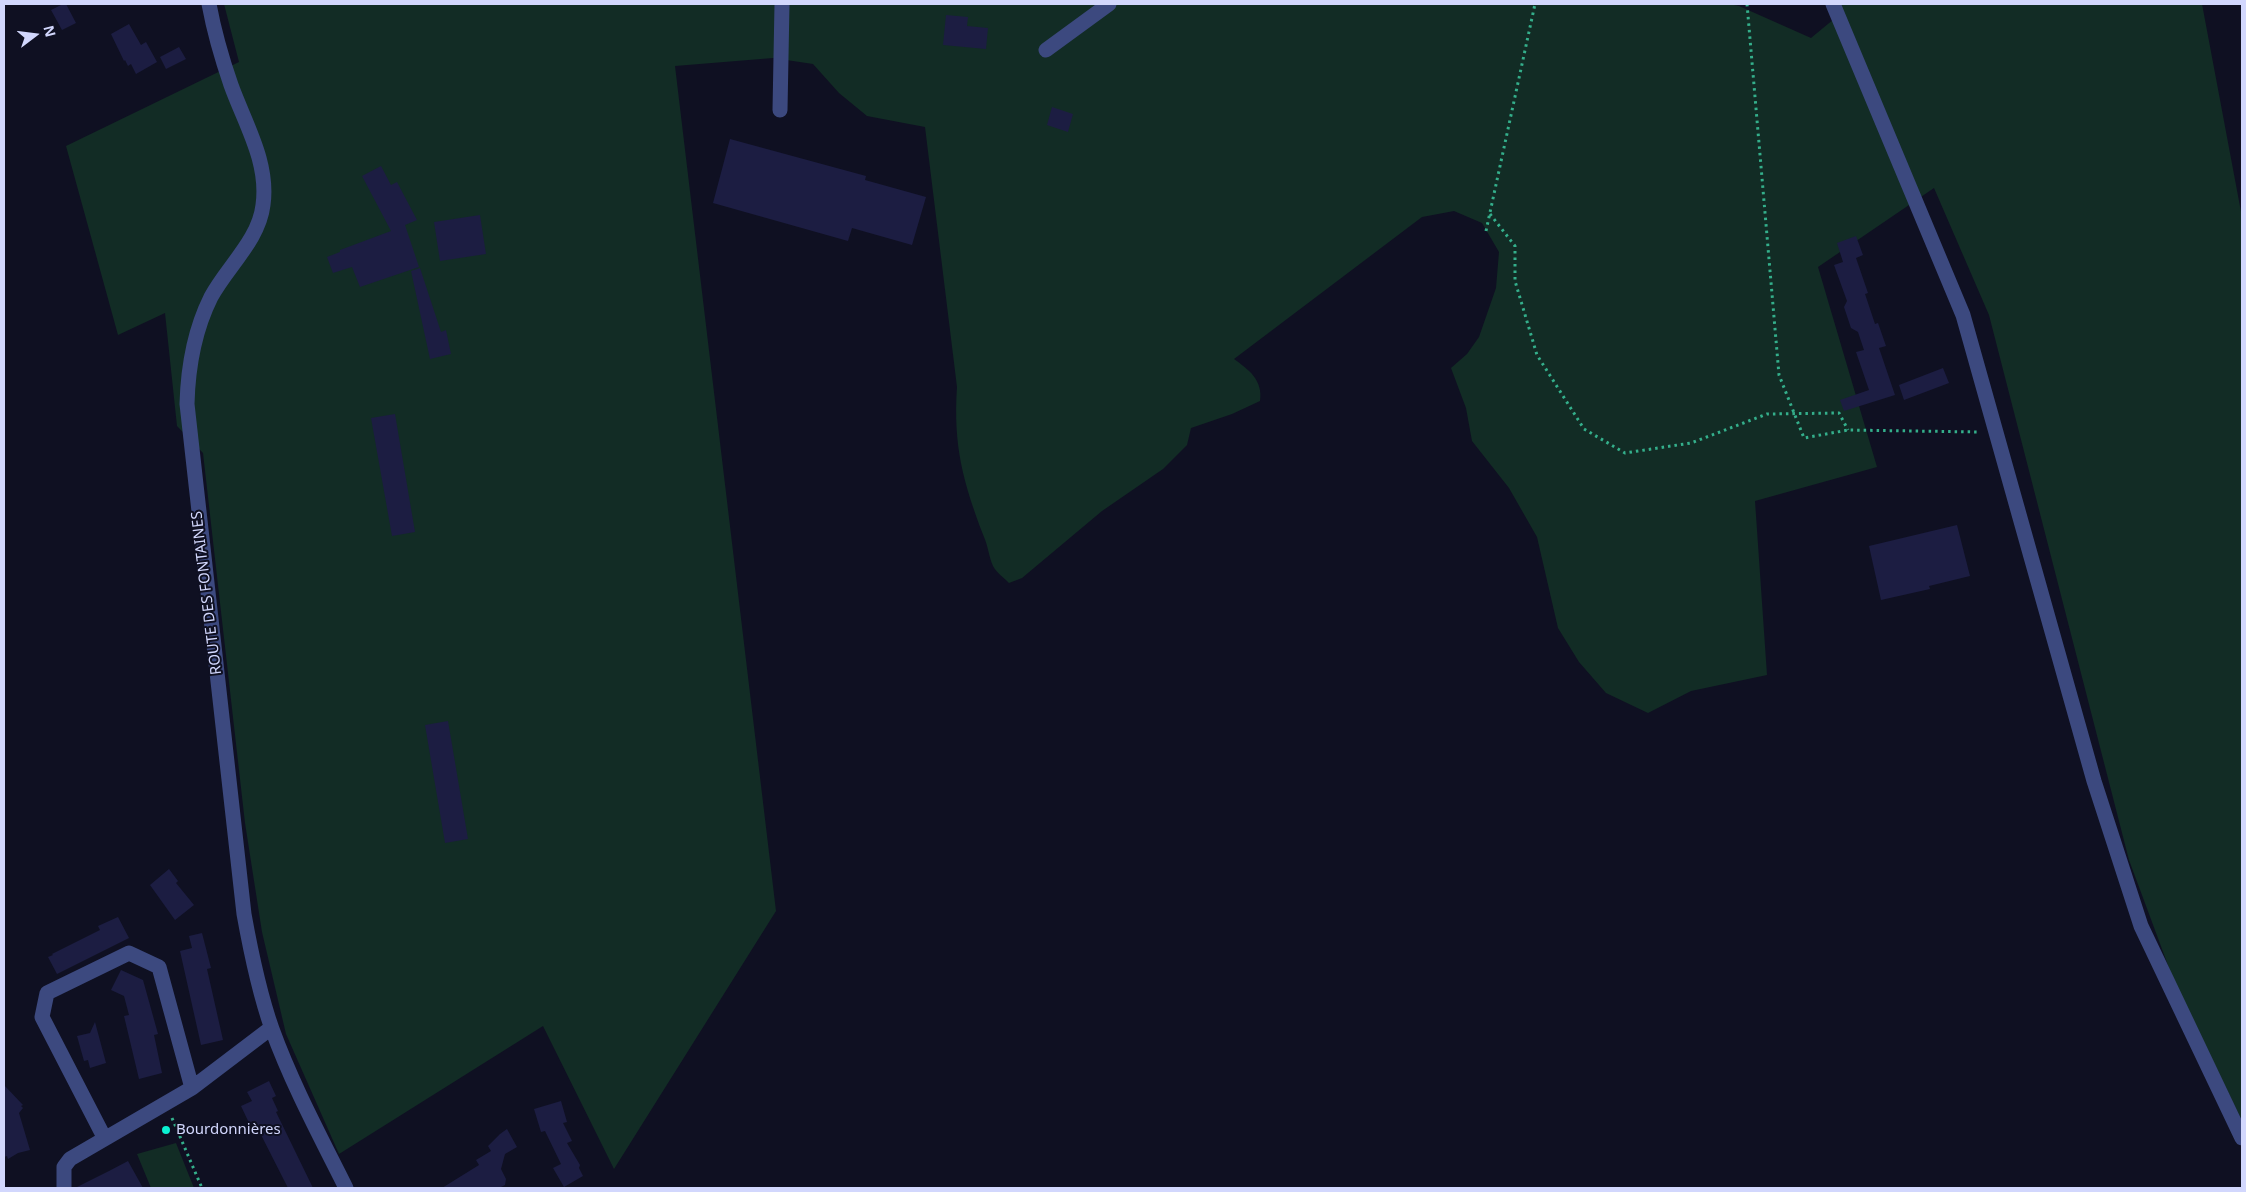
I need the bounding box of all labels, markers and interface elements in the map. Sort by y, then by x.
north arrow [10,10,60,60]
text: N [39,23,61,39]
street label: ROUTE DES FONTAINES [188,510,226,676]
place label: Bourdonnières [176,1121,281,1139]
marker: Bourdonnières [160,1124,172,1136]

